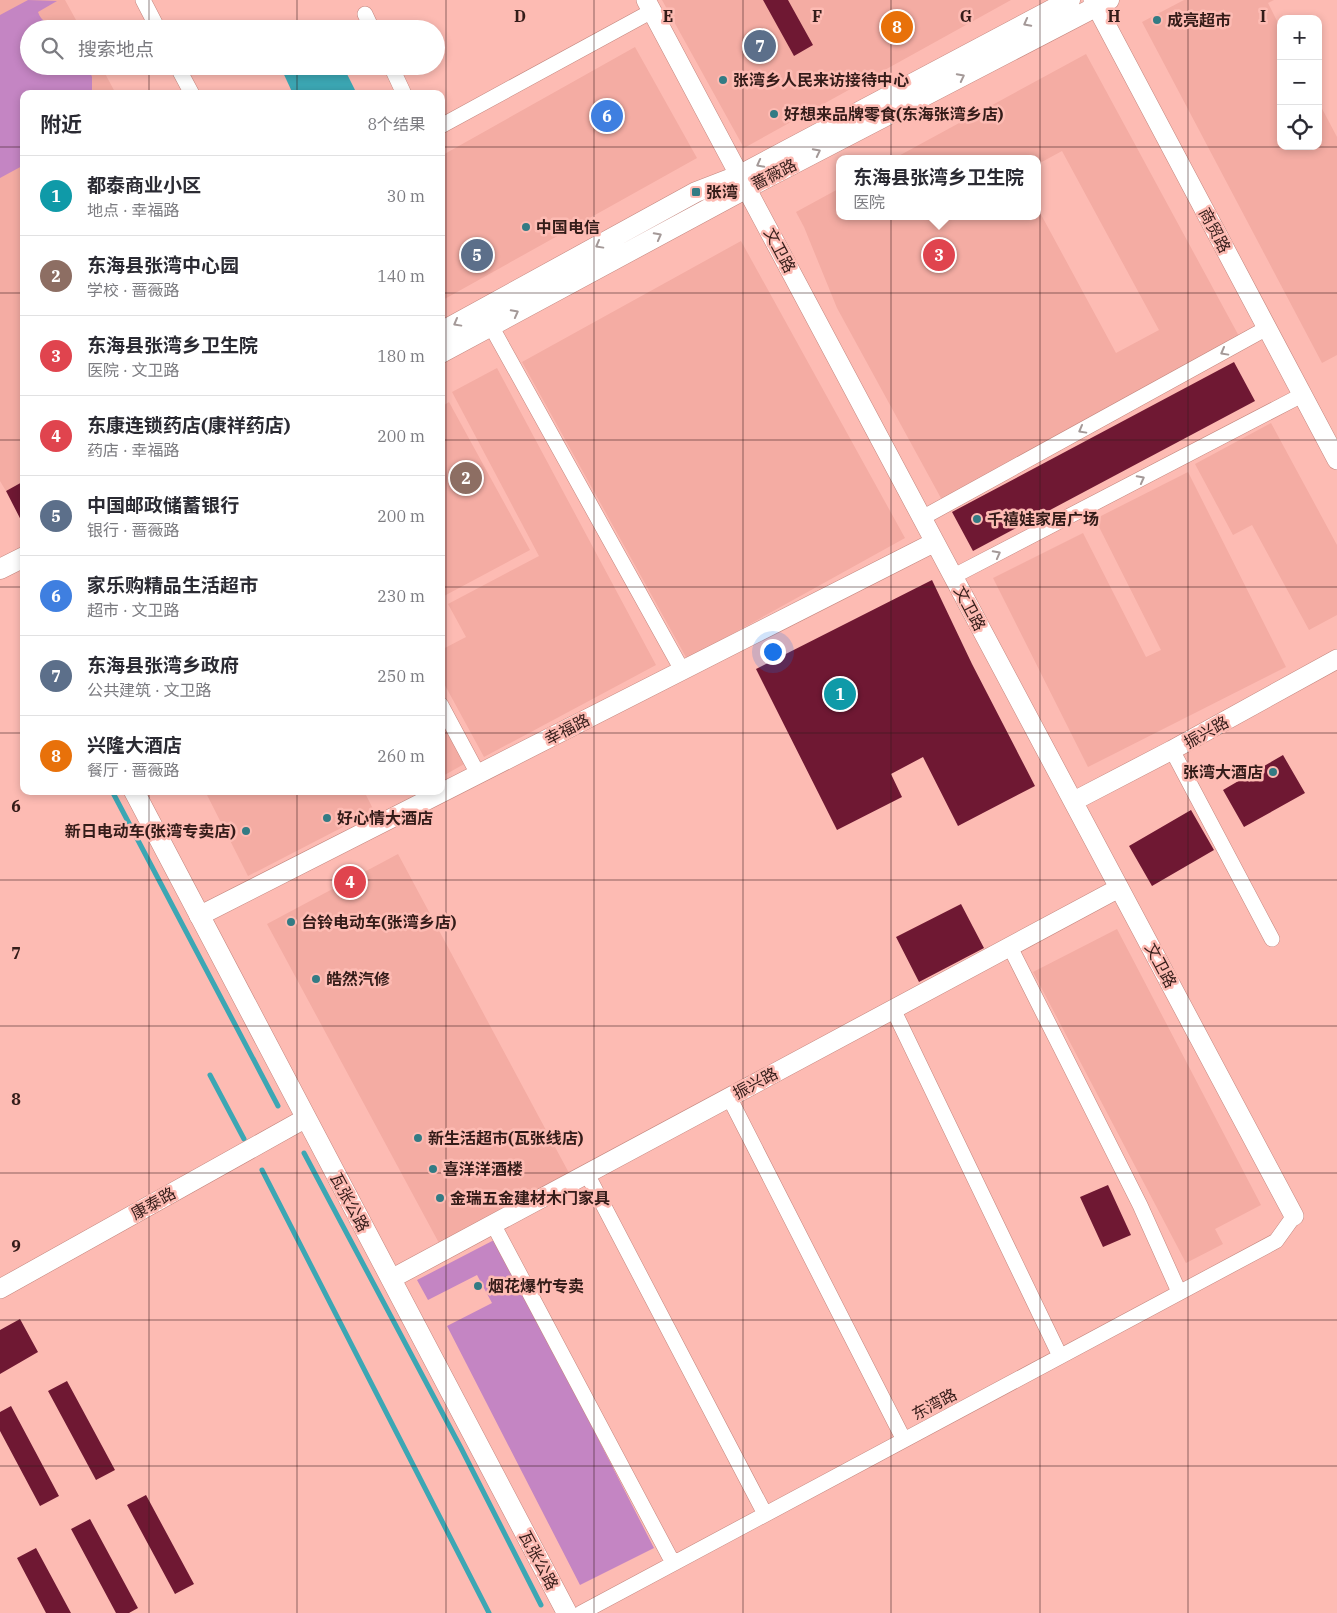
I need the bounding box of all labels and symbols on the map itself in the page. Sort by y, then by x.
text: D [514,6,526,26]
text: E [663,6,673,26]
text: F [812,6,822,26]
text: G [960,6,972,26]
text: H [1108,6,1121,26]
text: I [1260,6,1266,26]
pin: 8 [881,8,913,46]
place label: 成亮超市 [1167,10,1231,30]
marker: 成亮超市 [1151,14,1163,26]
one-way arrow [1023,17,1032,27]
pin: 7 [744,27,776,65]
place label: 张湾乡人民来访接待中心 [733,70,909,90]
one-way arrow [956,73,965,83]
marker: 张湾乡人民来访接待中心 [717,74,729,86]
pin: 6 [591,97,623,135]
place label: 好想来品牌零食(东海张湾乡店) [784,104,1004,124]
marker: 好想来品牌零食(东海张湾乡店) [768,108,780,120]
one-way arrow [812,148,821,158]
street label: 蔷薇路 [748,154,800,194]
one-way arrow [756,158,765,168]
place label: 张湾 [706,182,738,202]
marker: 张湾 [690,186,702,198]
street label: 商贸路 [1195,204,1235,256]
place label: 中国电信 [536,217,600,237]
marker: 中国电信 [520,221,532,233]
street label: 文卫路 [760,224,800,276]
one-way arrow [653,232,662,242]
pin: 5 [461,236,493,274]
pin: 3 [923,236,955,274]
one-way arrow [596,239,605,249]
one-way arrow [510,309,519,319]
one-way arrow [453,317,462,327]
one-way arrow [1221,345,1230,355]
one-way arrow [1078,424,1087,434]
pin: 2 [450,459,482,497]
one-way arrow [1136,475,1145,485]
place label: 千禧娃家居广场 [987,509,1099,529]
marker: 千禧娃家居广场 [971,513,983,525]
one-way arrow [992,550,1001,560]
street label: 文卫路 [950,582,990,634]
your location [760,639,786,665]
pin: 1 [824,675,856,713]
street label: 幸福路 [541,709,593,749]
street label: 振兴路 [1180,712,1232,752]
place label: 张湾大酒店 [1183,762,1263,782]
marker: 张湾大酒店 [1267,766,1279,778]
text: 6 [11,796,21,816]
place label: 好心情大酒店 [337,808,433,828]
marker: 好心情大酒店 [321,812,333,824]
place label: 新日电动车(张湾专卖店) [65,821,236,841]
marker: 新日电动车(张湾专卖店) [240,825,252,837]
pin: 4 [334,863,366,901]
place label: 台铃电动车(张湾乡店) [301,912,457,932]
marker: 台铃电动车(张湾乡店) [285,916,297,928]
street label: 文卫路 [1141,939,1181,991]
text: 7 [11,943,21,963]
place label: 皓然汽修 [326,969,390,989]
marker: 皓然汽修 [310,973,322,985]
street label: 振兴路 [729,1063,781,1103]
text: 8 [11,1089,21,1109]
place label: 新生活超市(瓦张线店) [428,1128,584,1148]
marker: 新生活超市(瓦张线店) [412,1132,424,1144]
place label: 喜洋洋酒楼 [443,1159,523,1179]
marker: 喜洋洋酒楼 [427,1163,439,1175]
street label: 瓦张公路 [326,1169,374,1235]
street label: 康泰路 [127,1183,179,1223]
place label: 金瑞五金建材木门家具 [450,1188,610,1208]
marker: 金瑞五金建材木门家具 [434,1192,446,1204]
text: 9 [11,1236,21,1256]
place label: 烟花爆竹专卖 [488,1276,584,1296]
marker: 烟花爆竹专卖 [472,1280,484,1292]
street label: 东湾路 [908,1384,960,1424]
street label: 瓦张公路 [515,1527,563,1593]

